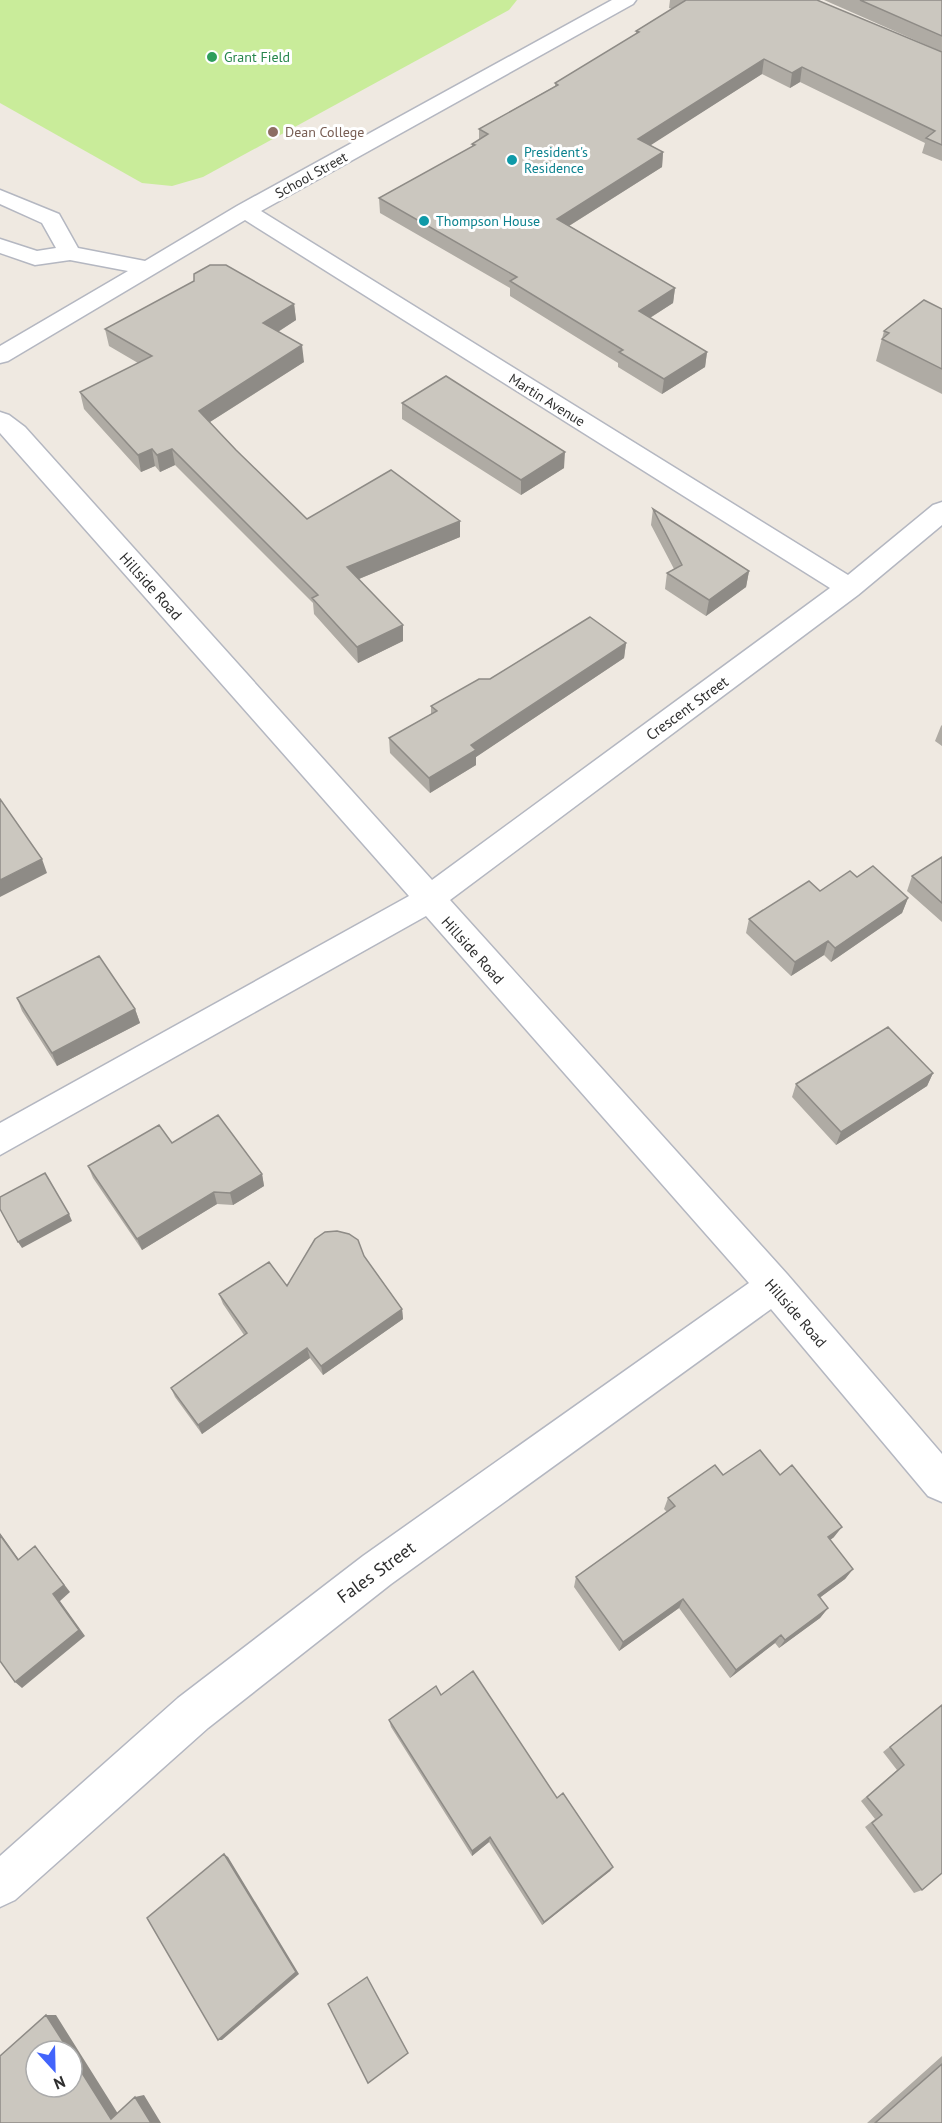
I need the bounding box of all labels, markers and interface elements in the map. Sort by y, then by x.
place label: Grant Field [224,48,290,66]
marker: Grant Field [205,50,219,64]
place label: Dean College [285,123,364,141]
marker: Dean College [266,125,280,139]
place label: President's Residence [524,143,588,177]
street label: School Street [272,148,351,202]
marker: President's Residence [505,153,519,167]
place label: Thompson House [436,212,540,230]
marker: Thompson House [417,214,431,228]
street label: Martin Avenue [506,369,588,431]
street label: Hillside Road [116,548,186,624]
street label: Crescent Street [642,672,732,744]
street label: Hillside Road [438,912,508,988]
street label: Hillside Road [761,1275,831,1351]
street label: Fales Street [332,1536,420,1608]
north arrow [24,2039,84,2099]
text: N [51,2072,68,2094]

